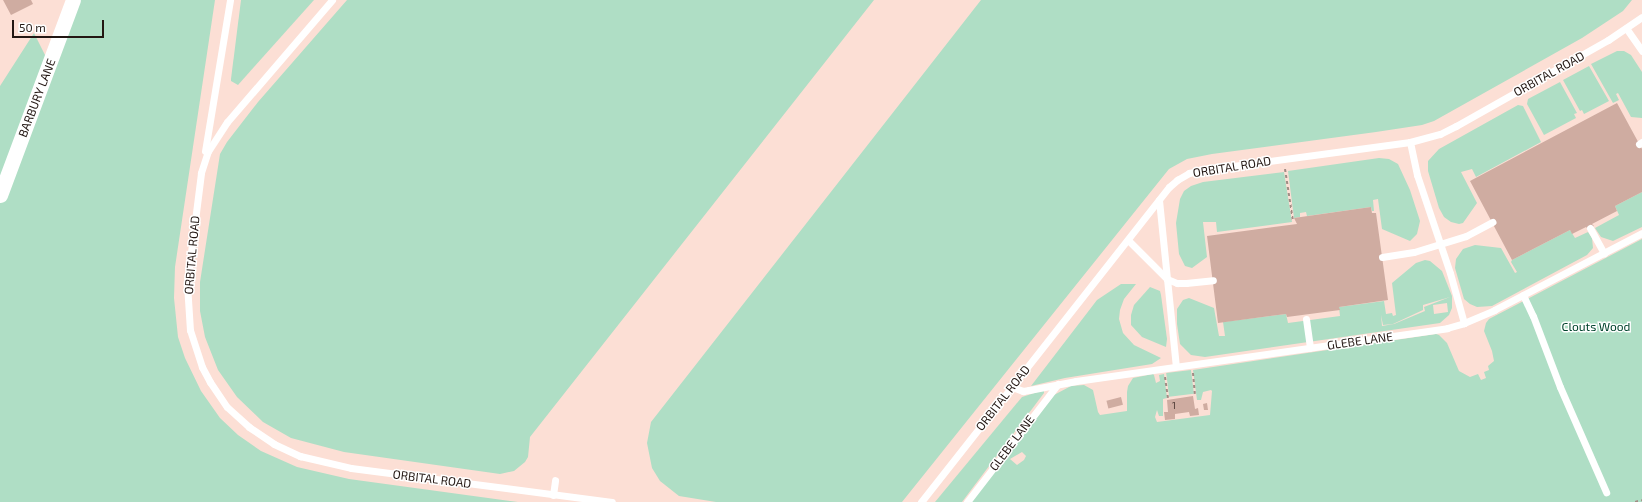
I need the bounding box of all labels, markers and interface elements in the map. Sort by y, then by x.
scale bar [14,12,106,38]
text: 50 m [19,20,46,34]
street label: ORBITAL ROAD [1511,48,1587,100]
street label: BARBURY LANE [15,57,59,139]
street label: ORBITAL ROAD [1192,154,1272,180]
street label: ORBITAL ROAD [181,215,203,295]
park label: Clouts Wood [1561,320,1631,334]
street label: GLEBE LANE [1326,329,1394,353]
street label: ORBITAL ROAD [973,362,1033,434]
house number: 1 [1172,400,1176,412]
street label: GLEBE LANE [986,412,1038,474]
street label: ORBITAL ROAD [392,467,472,491]

